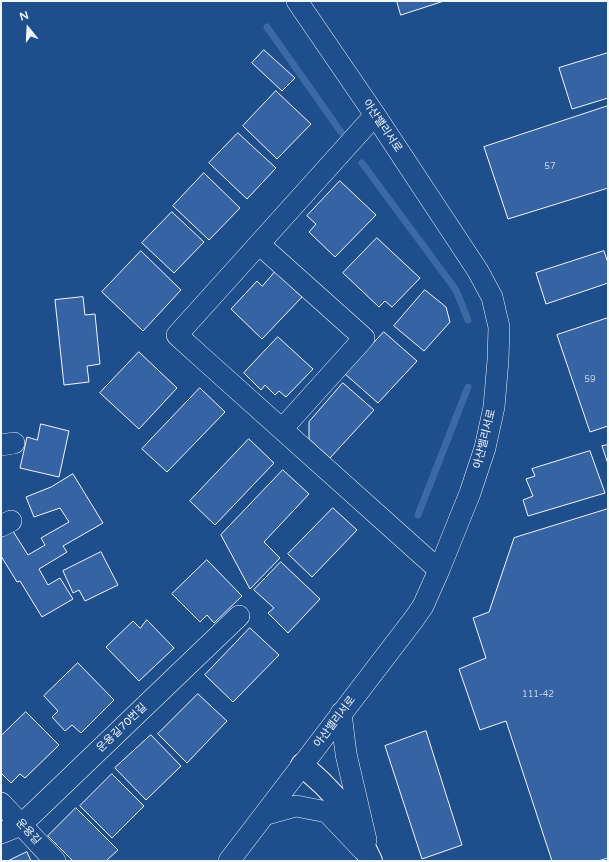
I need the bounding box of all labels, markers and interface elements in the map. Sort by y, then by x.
north arrow [8,8,48,48]
text: N [18,9,30,24]
street label: 아산밸리서로 [360,97,404,155]
house number: 57 [544,162,556,172]
house number: 59 [584,375,596,385]
street label: 아산밸리서로 [471,408,499,470]
house number: 111-42 [522,690,554,700]
street label: 아산밸리서로 [311,694,359,750]
street label: 운용길70번길 [94,701,150,755]
street label: 운용길 [13,816,43,848]

